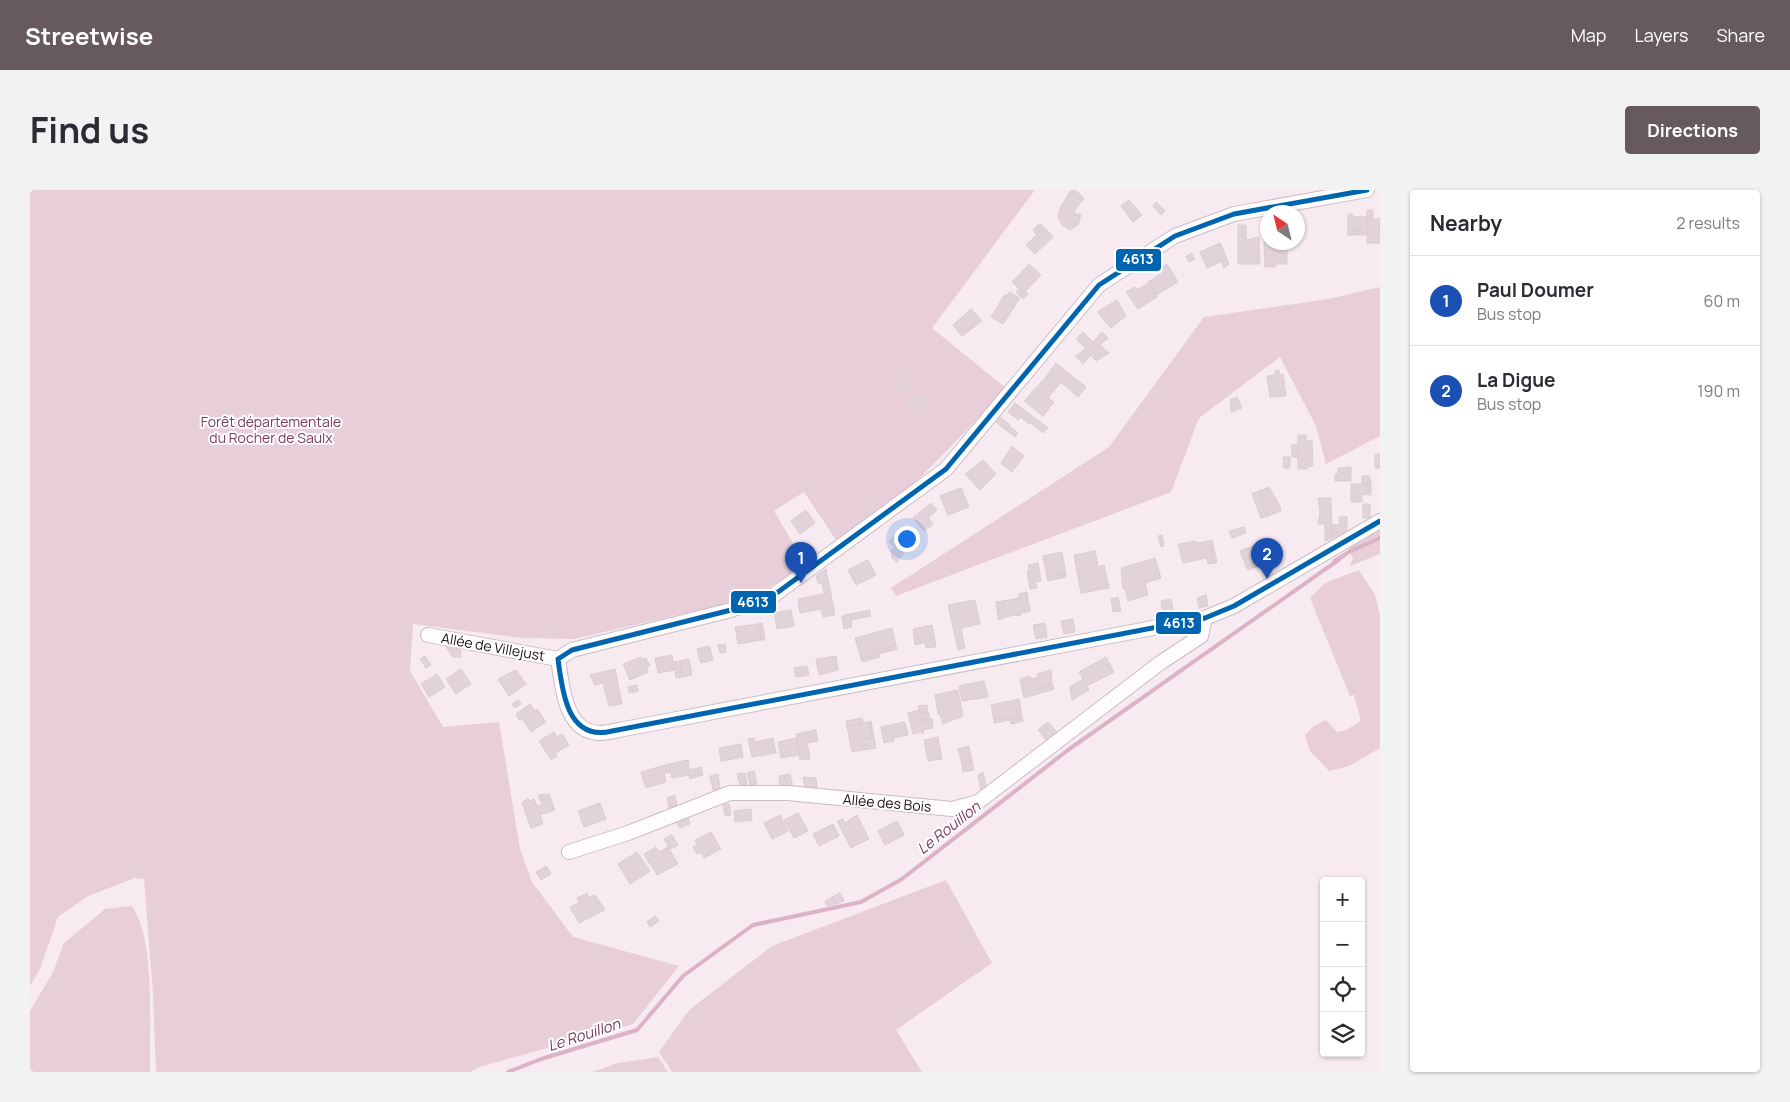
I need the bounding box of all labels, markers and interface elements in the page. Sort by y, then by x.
text: Streetwise [25,19,153,52]
text: Map [1571,23,1606,47]
text: Layers [1634,23,1688,47]
text: Share [1716,23,1765,47]
text: Find us [30,106,149,154]
button: Directions [1625,106,1760,154]
north arrow [1260,205,1305,250]
text: Nearby [1430,209,1502,237]
text: 2 results [1676,212,1740,234]
line badge: 4613 [1115,248,1162,272]
text: 4613 [1122,249,1154,268]
text: Paul Doumer [1477,277,1594,303]
text: 1 [1442,290,1450,312]
text: 60 m [1704,290,1740,312]
text: Bus stop [1477,303,1541,325]
text: La Digue [1477,367,1556,393]
text: 2 [1441,380,1451,402]
text: 190 m [1697,380,1740,402]
text: Bus stop [1477,393,1541,415]
park label: Forêt départementale du Rocher de Saulx [201,412,341,447]
your location [894,526,920,552]
pin: 2 [1251,538,1283,579]
pin: 1 [785,542,817,583]
line badge: 4613 [730,590,777,614]
text: 4613 [737,592,769,611]
line badge: 4613 [1155,611,1202,635]
text: 4613 [1163,613,1195,632]
street label: Allée de Villejust [440,628,547,665]
street label: Allée des Bois [842,789,932,816]
water label: Le Rouillon [913,796,986,859]
map controls [1320,877,1365,1057]
button: + [1320,877,1365,922]
button: − [1320,922,1365,967]
button: locate [1320,967,1365,1012]
button: layers [1320,1012,1365,1057]
water label: Le Rouillon [545,1013,624,1056]

